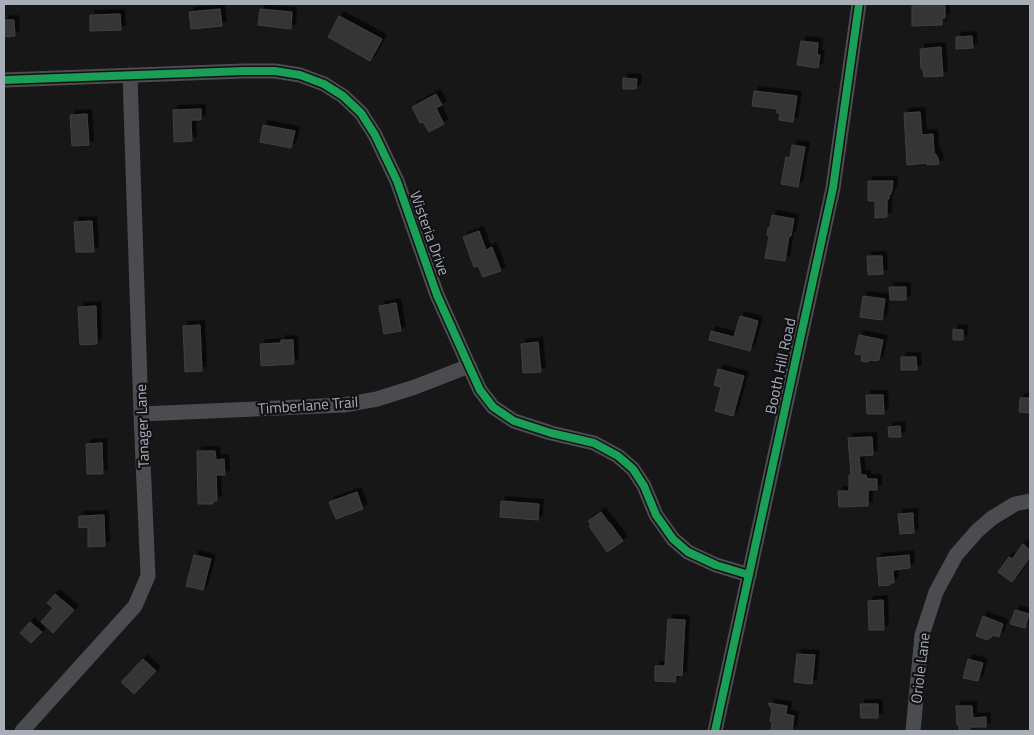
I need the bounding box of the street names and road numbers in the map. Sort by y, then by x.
street label: Wisteria Drive [404,187,456,279]
street label: Booth Hill Road [759,316,801,416]
street label: Tanager Lane [129,384,155,468]
street label: Timberlane Trail [257,390,359,420]
street label: Oriole Lane [904,631,936,705]

